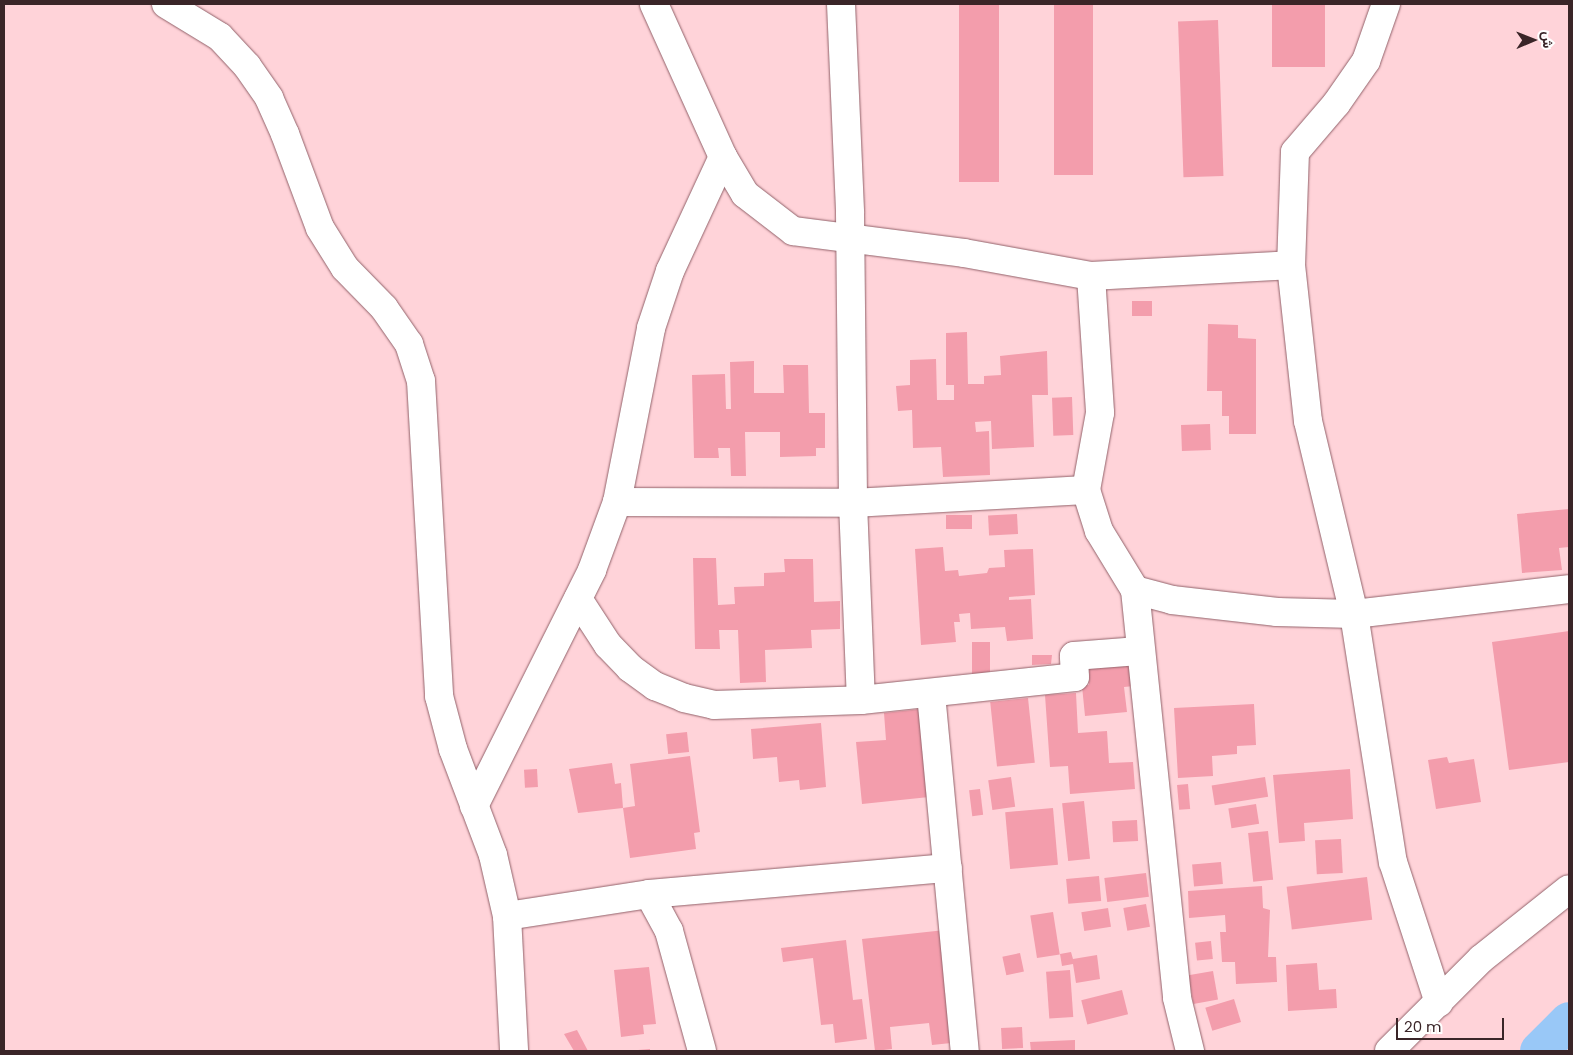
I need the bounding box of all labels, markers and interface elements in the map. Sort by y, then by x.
north arrow [1508,15,1558,65]
text: ش [1538,31,1558,48]
scale bar [1398,1008,1506,1040]
text: 20 m [1404,1016,1442,1037]

